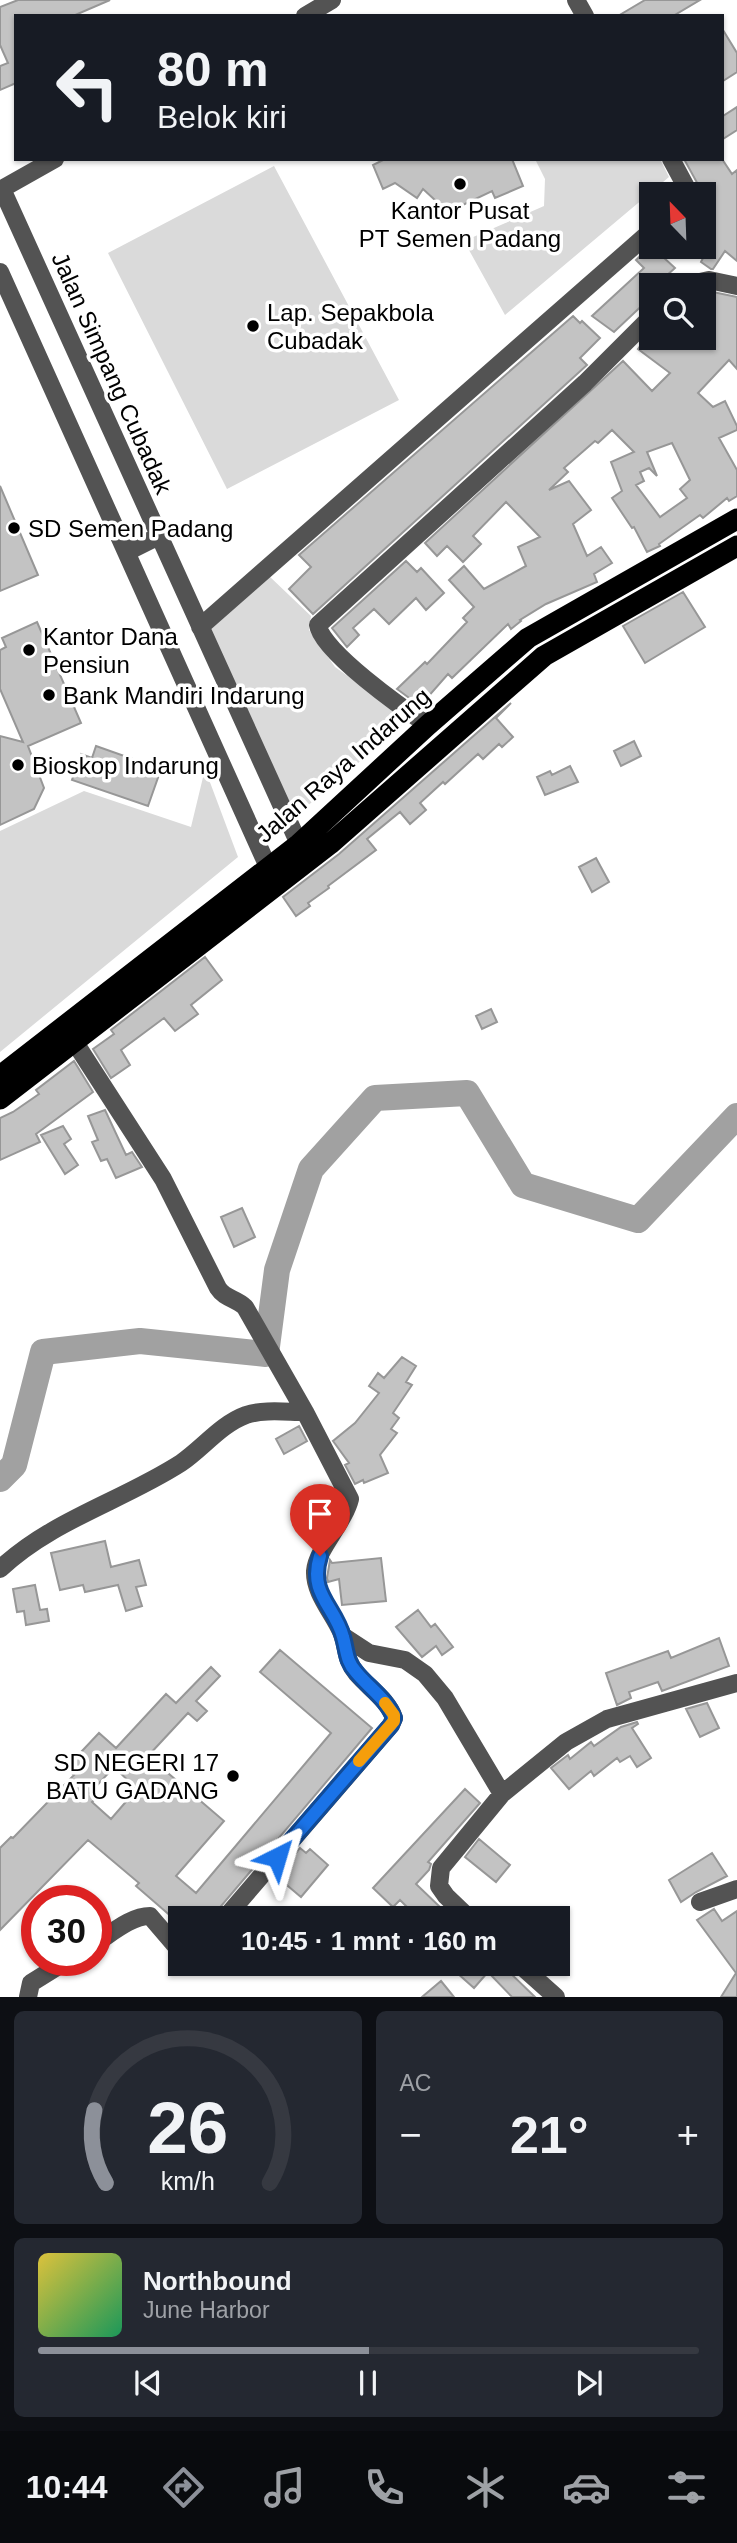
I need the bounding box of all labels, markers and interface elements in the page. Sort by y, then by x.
icon: left [42,42,133,133]
text: 80 m [157,42,269,96]
text: Belok kiri [157,99,287,135]
marker: Kantor Pusat PT Semen Padang [452,176,468,192]
north arrow [639,182,716,259]
map controls [639,182,716,350]
place label: Kantor Pusat PT Semen Padang [359,197,561,252]
street label: Jalan Simpang Cubadak [46,248,178,499]
button: search [639,273,716,350]
place label: Lap. Sepakbola Cubadak [267,299,434,354]
marker: Lap. Sepakbola Cubadak [245,318,261,334]
place label: SD Semen Padang [28,515,233,542]
marker: SD Semen Padang [6,520,22,536]
place label: Kantor Dana Pensiun [43,623,178,678]
marker: Kantor Dana Pensiun [21,642,37,658]
place label: Bank Mandiri Indarung [63,682,304,709]
street label: Jalan Raya Indarung [251,682,435,848]
marker: Bank Mandiri Indarung [41,687,57,703]
place label: Bioskop Indarung [32,752,219,779]
marker: Bioskop Indarung [10,757,26,773]
pin [290,1484,350,1556]
icon: arrive [301,1495,339,1533]
place label: SD NEGERI 17 BATU GADANG [46,1749,219,1804]
marker: SD NEGERI 17 BATU GADANG [225,1768,241,1784]
position arrow [240,1820,314,1894]
speed limit sign: 30 [21,1885,112,1976]
text: 10:45 · 1 mnt · 160 m [241,1926,497,1956]
text: AC [400,2070,431,2096]
text: 26 [147,2088,228,2169]
text: 21° [510,2106,589,2164]
text: − [400,2114,422,2156]
text: + [677,2114,699,2156]
text: km/h [161,2167,215,2195]
text: Northbound [143,2266,292,2296]
text: June Harbor [143,2297,270,2323]
icon: previous [129,2364,167,2402]
icon: pause [349,2364,387,2402]
icon: next [570,2364,608,2402]
icon: directions [159,2463,208,2512]
icon: music [260,2463,309,2512]
icon: phone [360,2463,409,2512]
icon: climate [461,2463,510,2512]
icon: car [562,2463,611,2512]
icon: filters [662,2463,711,2512]
text: 10:44 [26,2469,108,2505]

